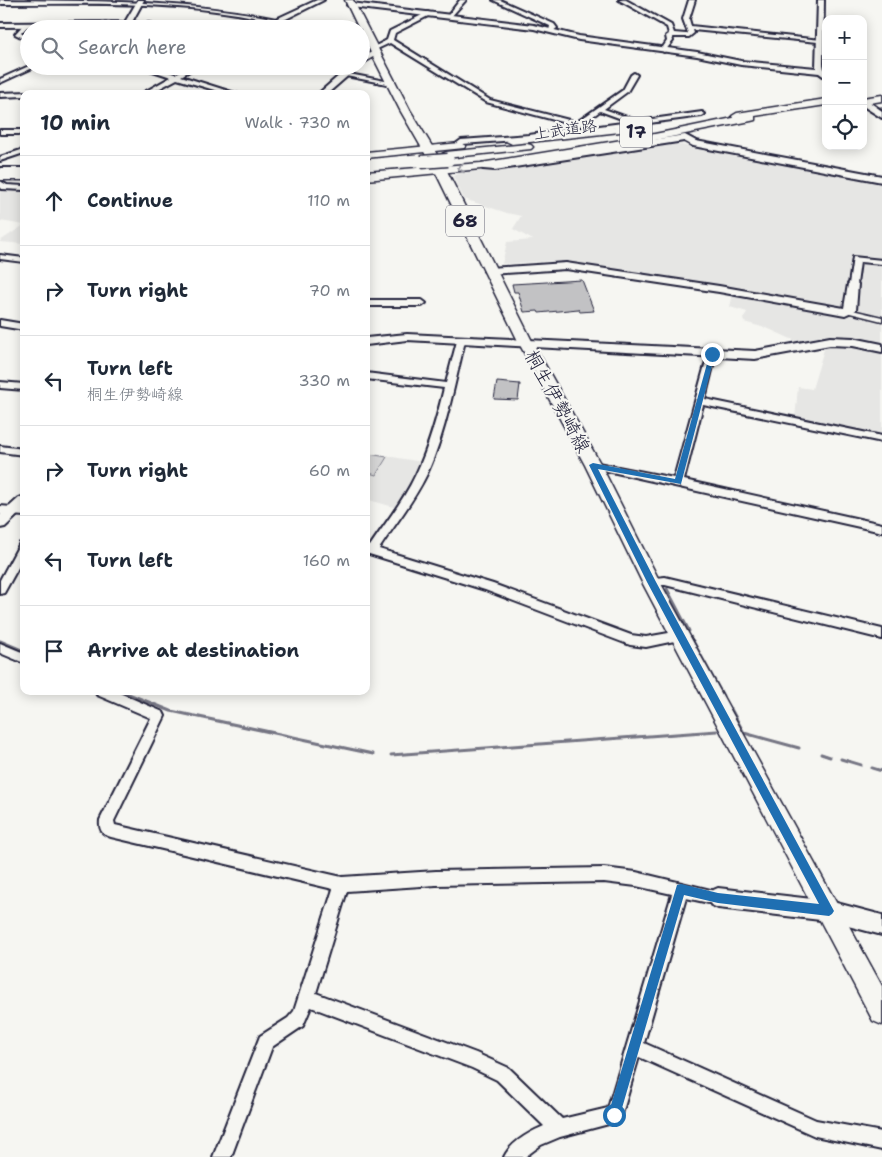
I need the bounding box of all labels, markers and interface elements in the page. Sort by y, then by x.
map controls [822,15,867,150]
button: + [822,15,867,60]
search box [20,20,370,75]
icon: search [38,34,66,62]
text: Search here [78,35,187,60]
button: − [822,60,867,105]
button: locate [822,105,867,150]
text: 10 min [40,109,110,137]
text: Walk · 730 m [244,112,350,133]
street label: 上武道路 [532,115,598,144]
road number: 17 [620,116,652,148]
one-way arrow [457,162,465,173]
icon: ahead [40,187,68,215]
text: Continue [87,188,173,213]
text: 110 m [307,190,350,211]
road number: 68 [446,206,484,237]
icon: right [40,277,68,305]
text: Turn right [87,278,188,303]
text: 70 m [309,280,350,301]
route end [701,343,724,366]
street label: 桐生伊勢崎線 [519,345,596,457]
text: Turn left [87,356,173,381]
icon: left [40,367,68,395]
text: 330 m [298,370,350,391]
text: 桐生伊勢崎線 [87,384,183,405]
icon: right [40,457,68,485]
text: Turn right [87,458,188,483]
text: 60 m [309,460,350,481]
icon: left [40,547,68,575]
text: Turn left [87,548,173,573]
text: 160 m [303,550,350,571]
icon: arrive [40,637,68,665]
text: Arrive at destination [87,638,299,663]
route start [603,1104,626,1127]

